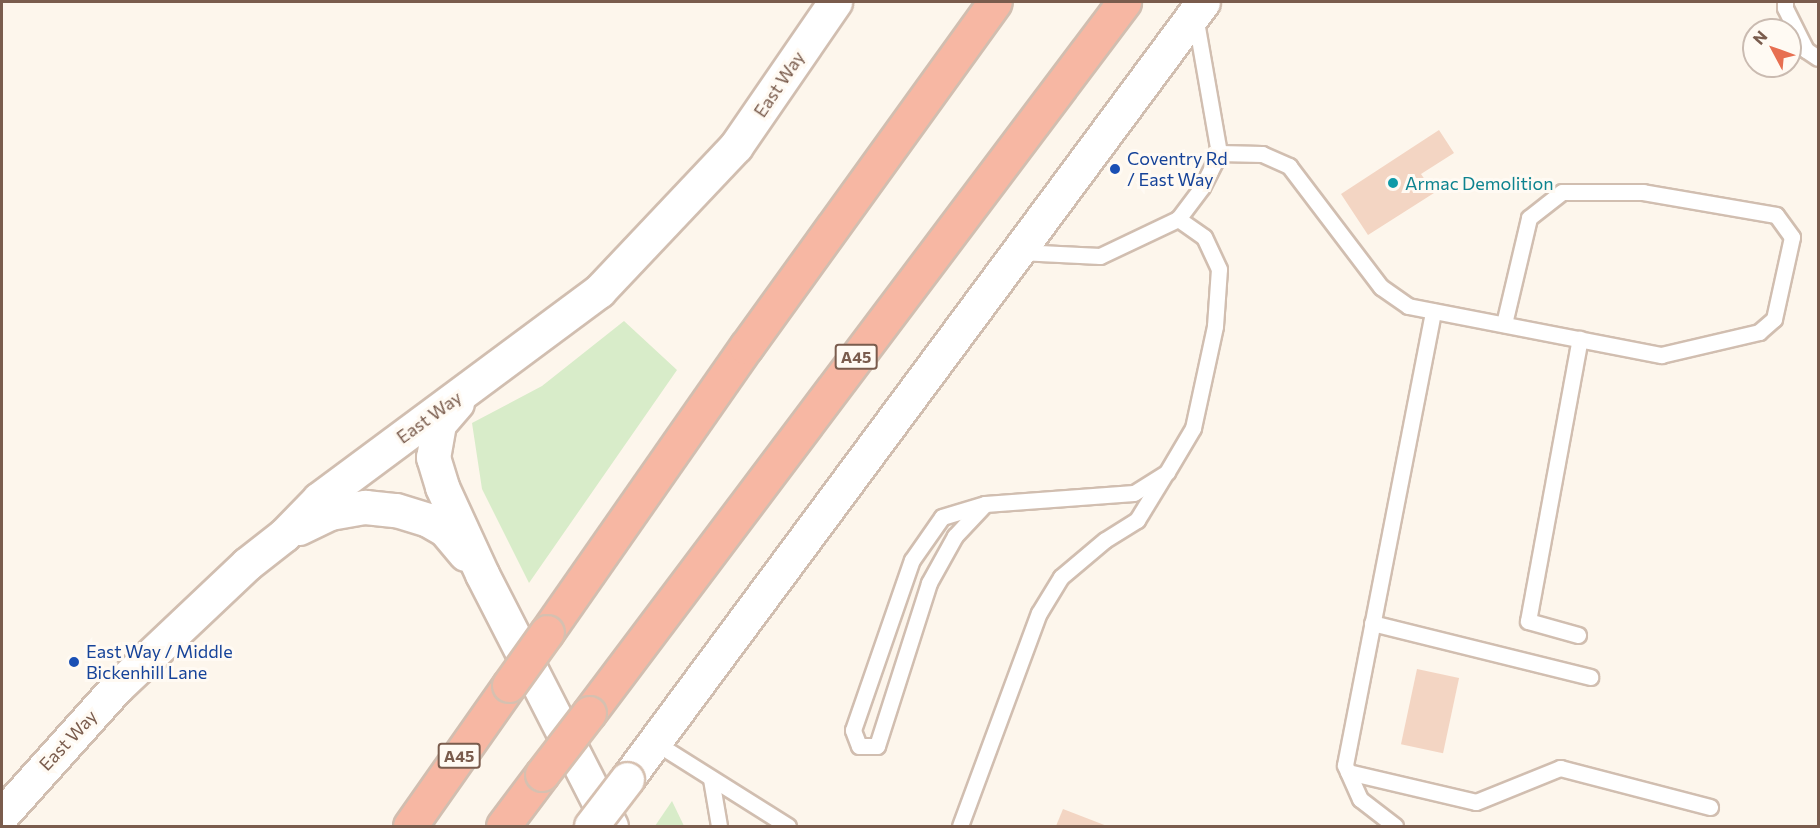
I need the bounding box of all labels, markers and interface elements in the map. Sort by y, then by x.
north arrow [1742,18,1802,78]
text: N [1748,26,1771,48]
street label: East Way [749,47,809,121]
place label: Coventry Rd / East Way [1127,148,1228,190]
marker: Coventry Rd / East Way [1108,162,1122,176]
place label: Armac Demolition [1405,172,1554,194]
marker: Armac Demolition [1386,176,1400,190]
road number: A45 [834,344,878,370]
street label: East Way [392,386,466,448]
place label: East Way / Middle Bickenhill Lane [86,641,233,684]
marker: East Way / Middle Bickenhill Lane [67,655,81,669]
street label: East Way [35,705,101,775]
road number: A45 [436,743,482,769]

